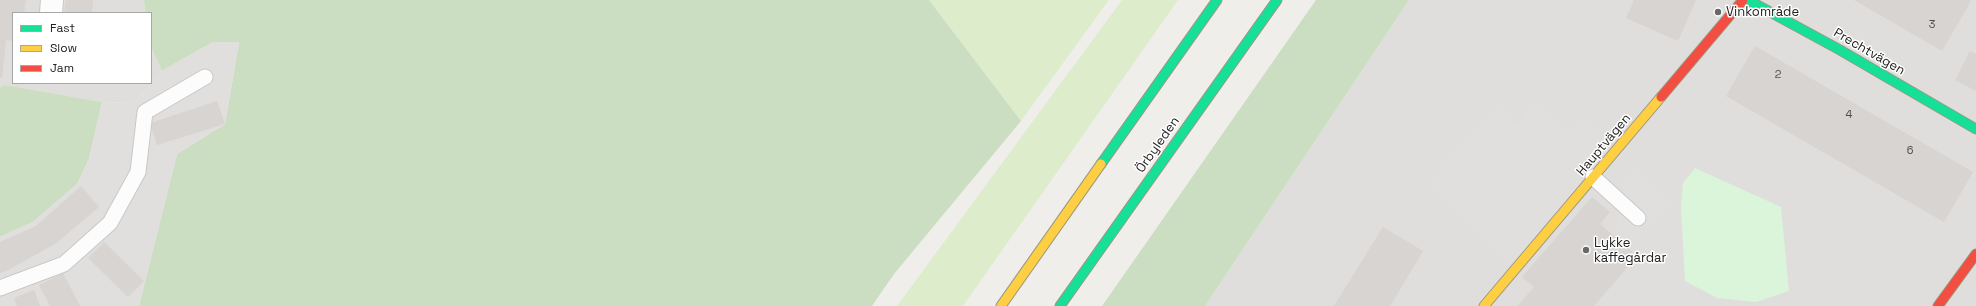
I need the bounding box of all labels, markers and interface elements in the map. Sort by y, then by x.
place label: Vinkområde [1726,4,1799,20]
marker: Vinkområde [1713,7,1723,17]
legend [12,12,152,84]
house number: 3 [1929,18,1935,32]
text: Fast [50,20,75,36]
street label: Prechtvägen [1831,25,1907,79]
text: Slow [50,40,77,56]
text: Jam [50,60,74,76]
house number: 2 [1775,68,1781,82]
house number: 4 [1846,108,1852,122]
street label: Hauptvägen [1574,111,1634,179]
street label: Örbyleden [1133,114,1183,176]
house number: 6 [1907,144,1913,158]
place label: Lykke kaffegårdar [1594,235,1666,266]
marker: Lykke kaffegårdar [1581,245,1591,255]

